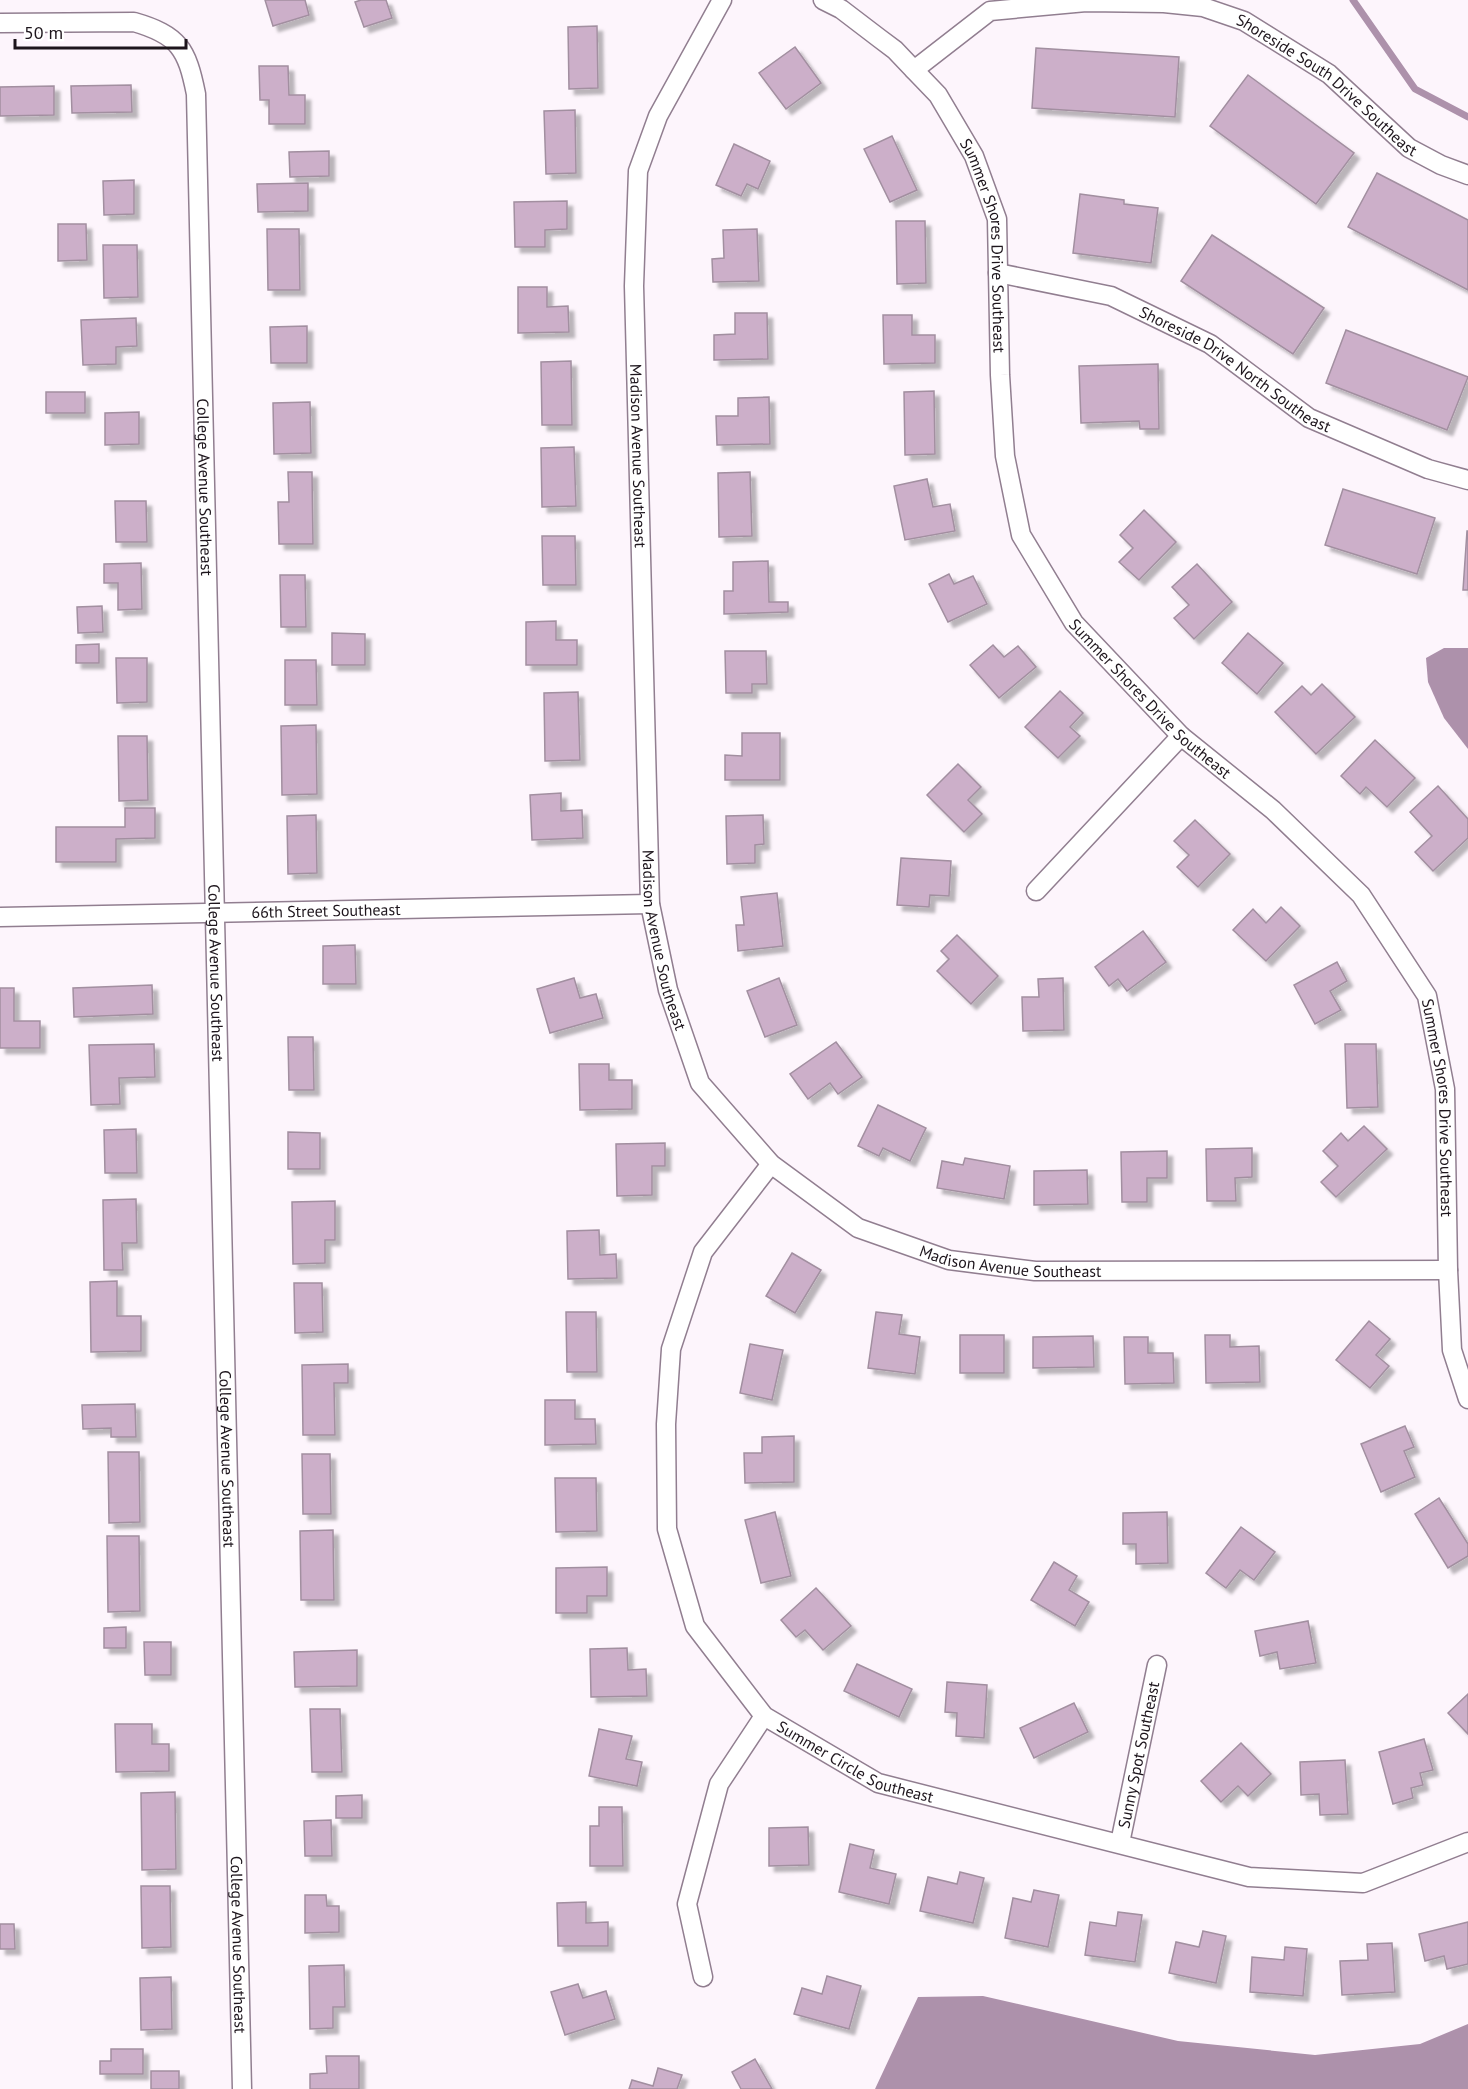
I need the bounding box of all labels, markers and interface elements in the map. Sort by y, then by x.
street label: Shoreside South Drive Southeast [1234,9,1421,161]
scale bar [15,12,186,50]
text: 50 m [24,21,63,44]
street label: Summer Shores Drive Southeast [956,135,1010,354]
street label: Shoreside Drive North Southeast [1136,301,1334,436]
street label: Madison Avenue Southeast [626,364,651,549]
street label: College Avenue Southeast [193,398,217,577]
street label: Summer Shores Drive Southeast [1065,614,1236,783]
street label: Madison Avenue Southeast [639,850,691,1033]
street label: College Avenue Southeast [204,884,228,1062]
street label: 66th Street Southeast [251,899,401,922]
street label: Summer Shores Drive Southeast [1418,997,1457,1218]
street label: Madison Avenue Southeast [917,1240,1102,1281]
street label: College Avenue Southeast [215,1370,240,1548]
street label: Sunny Spot Southeast [1113,1679,1163,1830]
street label: Summer Circle Southeast [774,1716,936,1807]
street label: College Avenue Southeast [227,1856,251,2034]

